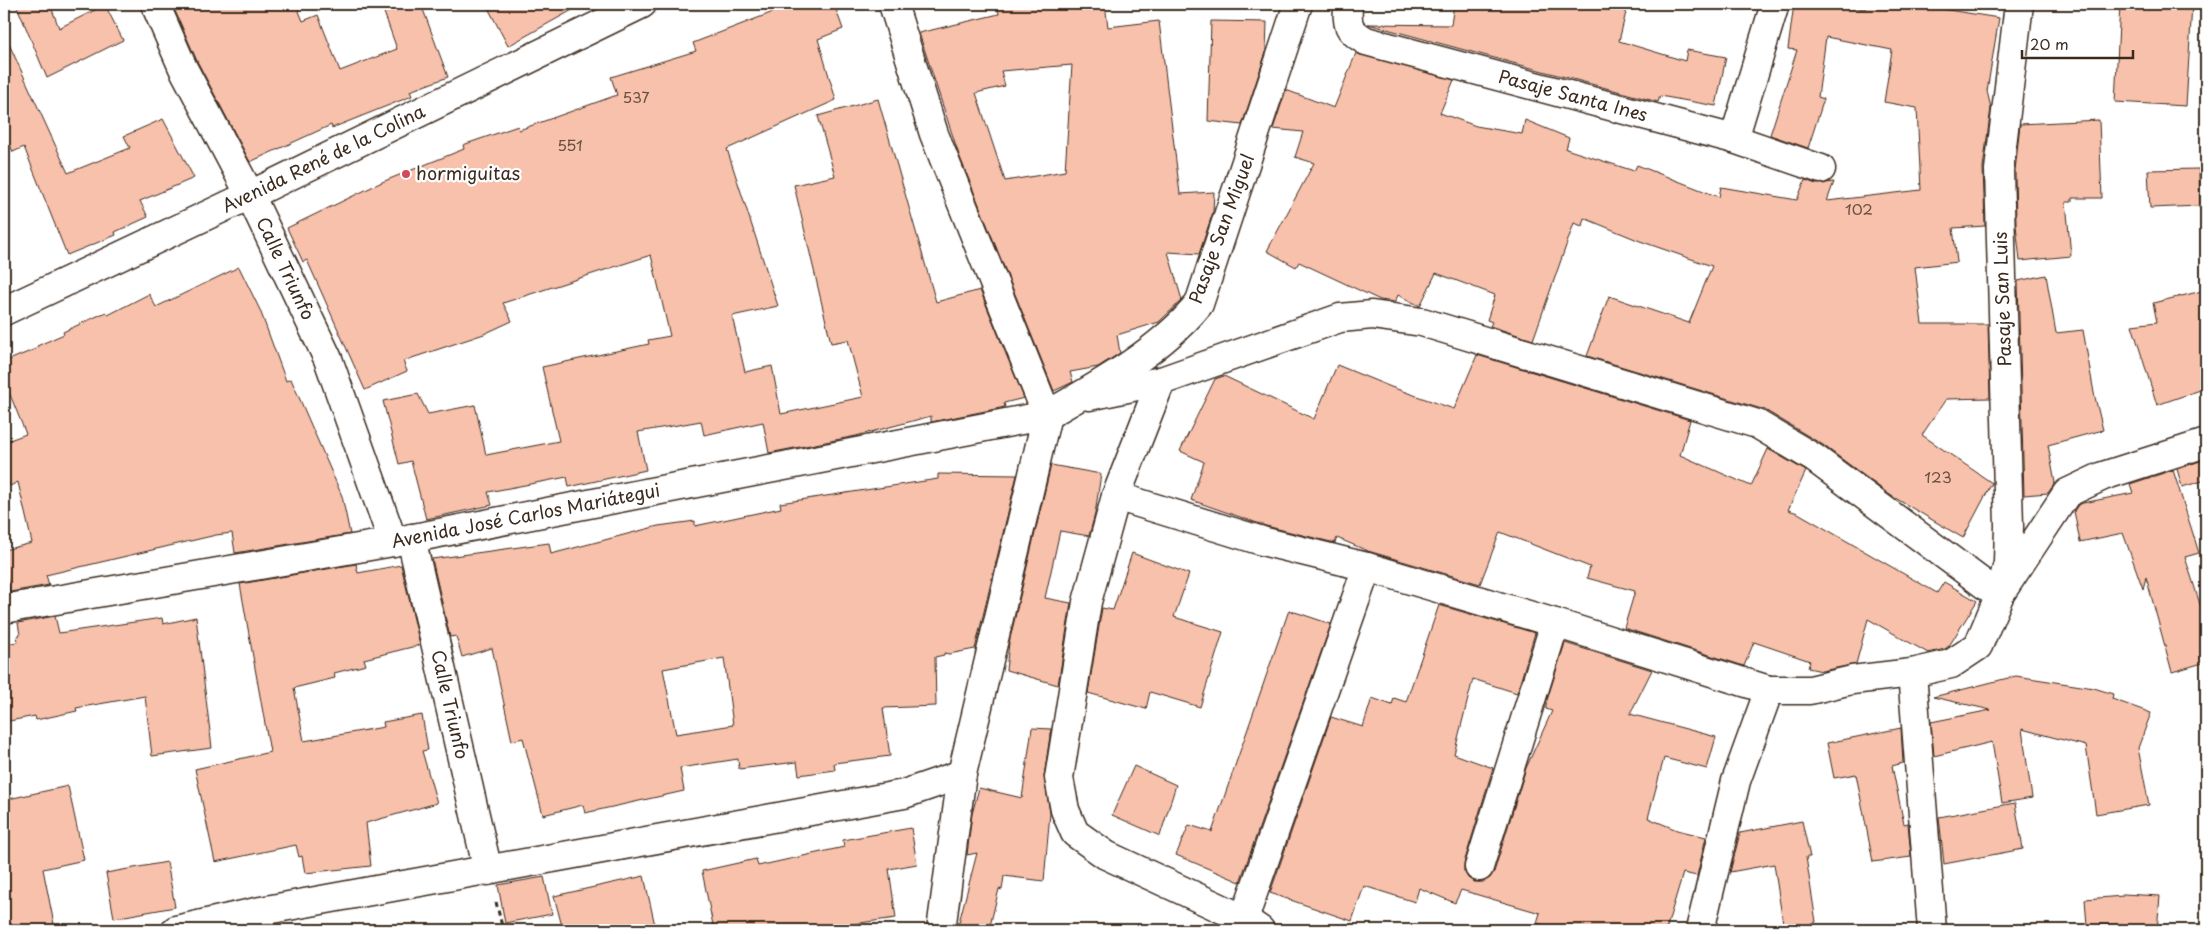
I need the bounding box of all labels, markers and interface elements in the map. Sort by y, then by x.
scale bar [2022,28,2134,60]
text: 20 m [2030,32,2069,55]
street label: Pasaje Santa Ines [1496,62,1651,127]
house number: 537 [622,85,650,108]
street label: Avenida René de la Colina [217,97,430,218]
house number: 551 [557,133,583,156]
street label: Pasaje San Miguel [1181,150,1260,307]
place label: hormiguitas [416,159,520,186]
marker: hormiguitas [400,168,412,180]
house number: 102 [1845,197,1873,220]
street label: Calle Triunfo [250,212,322,324]
street label: Pasaje San Luis [1986,231,2017,367]
house number: 123 [1924,465,1952,488]
street label: Avenida José Carlos Mariátegui [389,475,662,554]
street label: Calle Triunfo [425,647,477,762]

